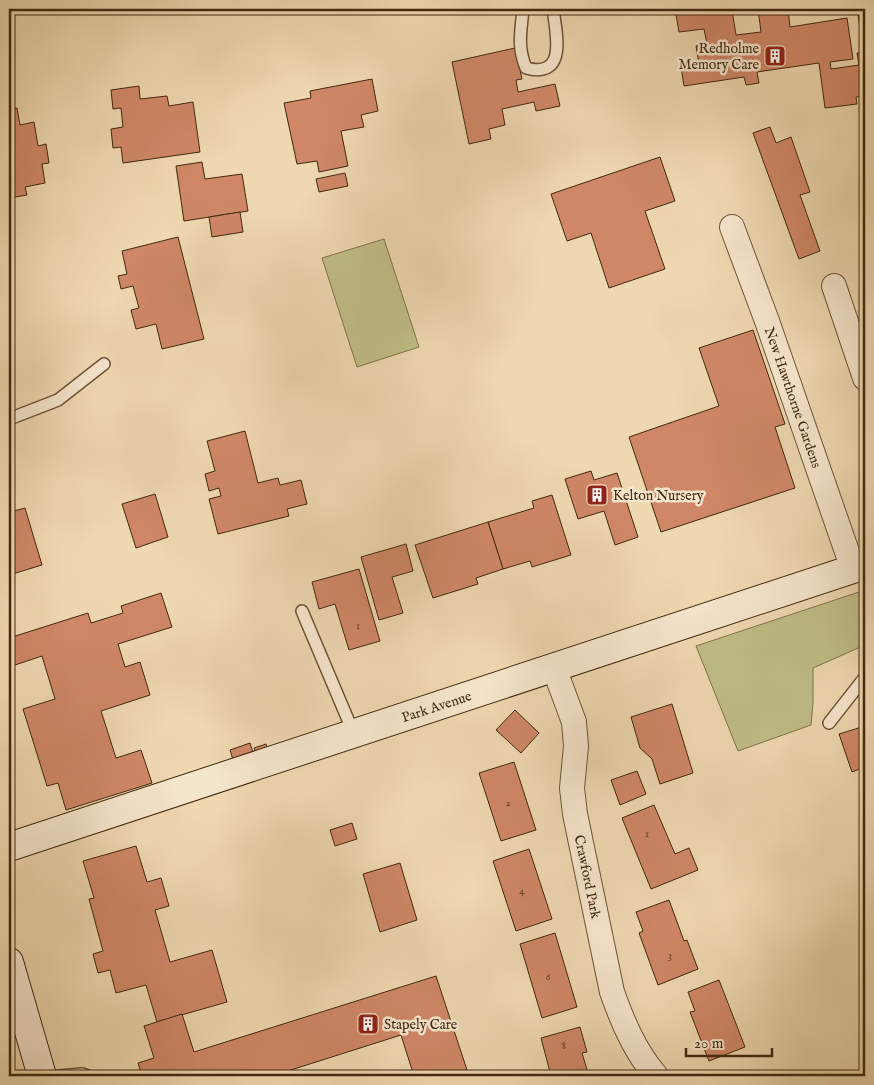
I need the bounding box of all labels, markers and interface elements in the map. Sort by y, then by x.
place label: Redholme Memory Care [679,40,760,74]
building icon: Redholme Memory Care [763,44,787,68]
street label: New Hawthorne Gardens [760,325,825,471]
building icon: Kelton Nursery [585,483,609,507]
place label: Kelton Nursery [613,487,704,505]
house number: 1 [356,619,360,633]
street label: Park Avenue [399,687,475,727]
house number: 2 [505,796,511,810]
house number: 1 [645,827,649,841]
street label: Crawford Park [570,833,605,921]
house number: 4 [519,884,525,898]
house number: 3 [668,949,672,963]
house number: 6 [546,970,551,984]
building icon: Stapely Care [356,1012,380,1036]
place label: Stapely Care [384,1016,458,1034]
scale bar [686,1025,773,1057]
text: 20 m [694,1034,724,1053]
house number: 8 [562,1039,566,1053]

